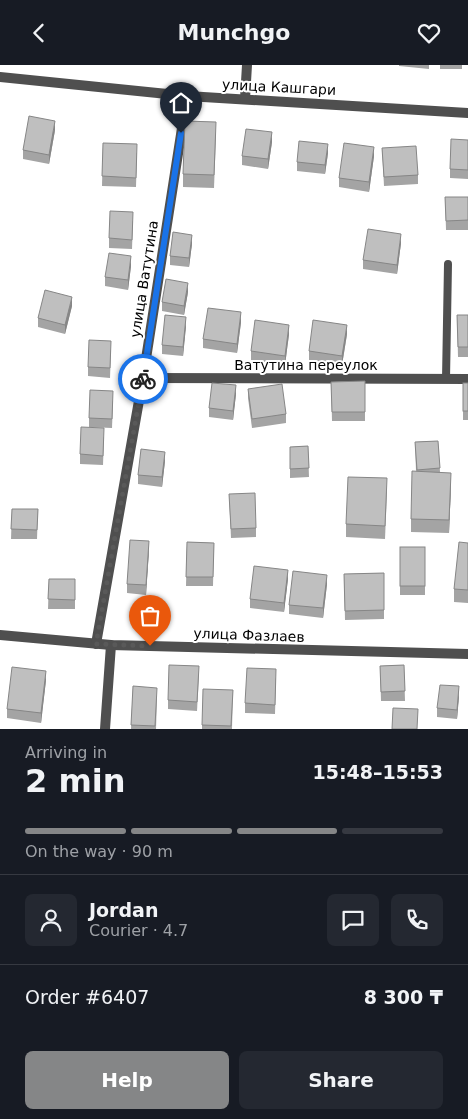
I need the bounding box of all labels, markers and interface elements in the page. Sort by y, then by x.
icon: back [25,19,53,47]
icon: heart [415,19,443,47]
text: Munchgo [178,20,290,45]
street label: улица Кашгари [222,76,336,98]
pin [160,82,202,133]
icon: home [167,89,195,117]
street label: улица Ватутина [127,219,161,339]
courier [118,354,168,404]
street label: Ватутина переулок [234,357,378,373]
icon: bike [129,365,157,393]
pin [129,595,171,646]
icon: bag [136,602,164,630]
street label: улица Фазлаев [193,625,305,645]
text: Arriving in [25,743,107,762]
text: 15:48–15:53 [313,761,443,783]
text: 2 min [25,762,126,800]
text: On the way · 90 m [25,842,173,861]
button: person [25,894,77,946]
button: chat [327,894,379,946]
button: phone [391,894,443,946]
text: Jordan [89,899,158,921]
text: Courier · 4.7 [89,921,188,940]
text: Order #6407 [25,986,149,1008]
text: 8 300 ₸ [364,986,443,1008]
button: Help [25,1051,229,1109]
button: Share [239,1051,443,1109]

